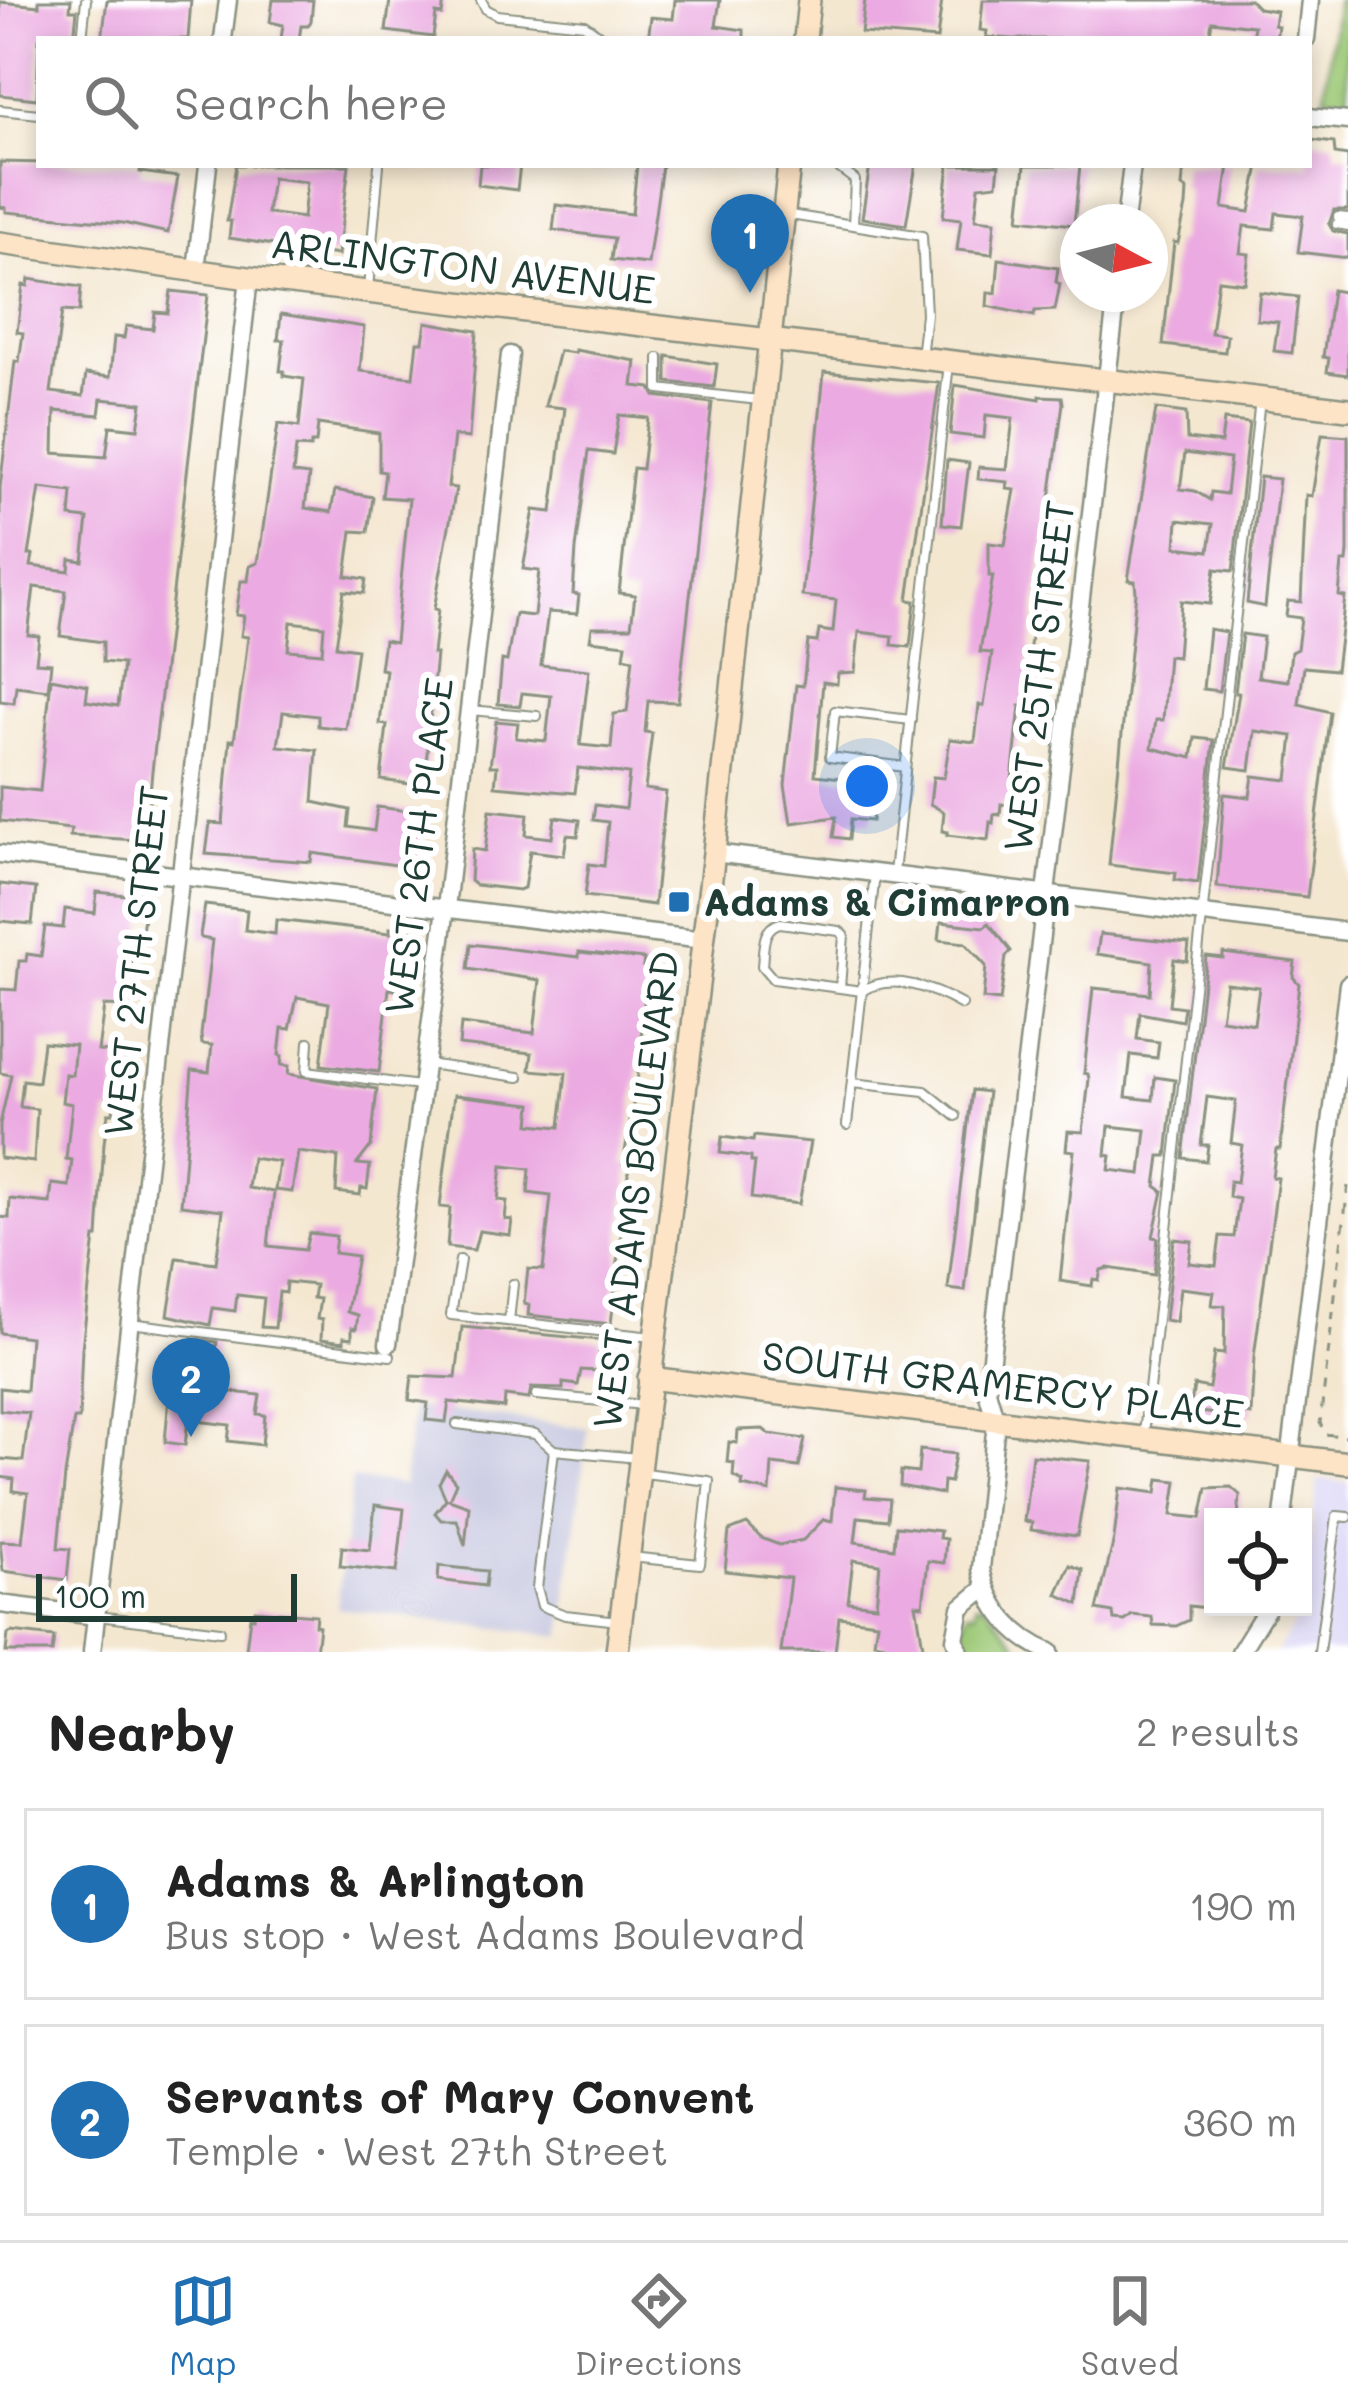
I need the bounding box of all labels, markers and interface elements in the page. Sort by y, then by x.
search box [36,36,1312,168]
icon: search [78,69,144,135]
text: Search here [174,73,448,131]
pin: 1 [711,194,789,293]
north arrow [1060,204,1168,312]
street label: ARLINGTON AVENUE [268,217,658,314]
street label: WEST 25TH STREET [991,497,1084,855]
street label: WEST 26TH PLACE [372,674,463,1017]
your location [837,756,897,816]
street label: WEST 27TH STREET [91,783,178,1139]
place label: Adams & Cimarron [703,875,1070,926]
marker: Adams & Cimarron [666,889,692,915]
street label: WEST ADAMS BOULEVARD [580,948,689,1432]
street label: SOUTH GRAMERCY PLACE [759,1329,1247,1438]
pin: 2 [152,1338,230,1437]
map controls [1204,1508,1312,1616]
button: locate [1204,1508,1312,1616]
scale bar [36,1568,297,1621]
text: 100 m [54,1573,146,1616]
text: Nearby [48,1697,235,1764]
text: 2 results [1136,1705,1300,1756]
text: Adams & Arlington [165,1850,585,1908]
text: 1 [81,1879,99,1930]
text: 190 m [1189,1879,1297,1930]
text: Bus stop · West Adams Boulevard [165,1908,805,1959]
text: Servants of Mary Convent [165,2066,755,2124]
text: 2 [79,2095,101,2146]
text: 360 m [1183,2095,1297,2146]
text: Temple · West 27th Street [165,2124,668,2175]
tab: Map [169,2268,236,2383]
tab: Directions [575,2268,742,2383]
tab: Saved [1081,2268,1179,2383]

